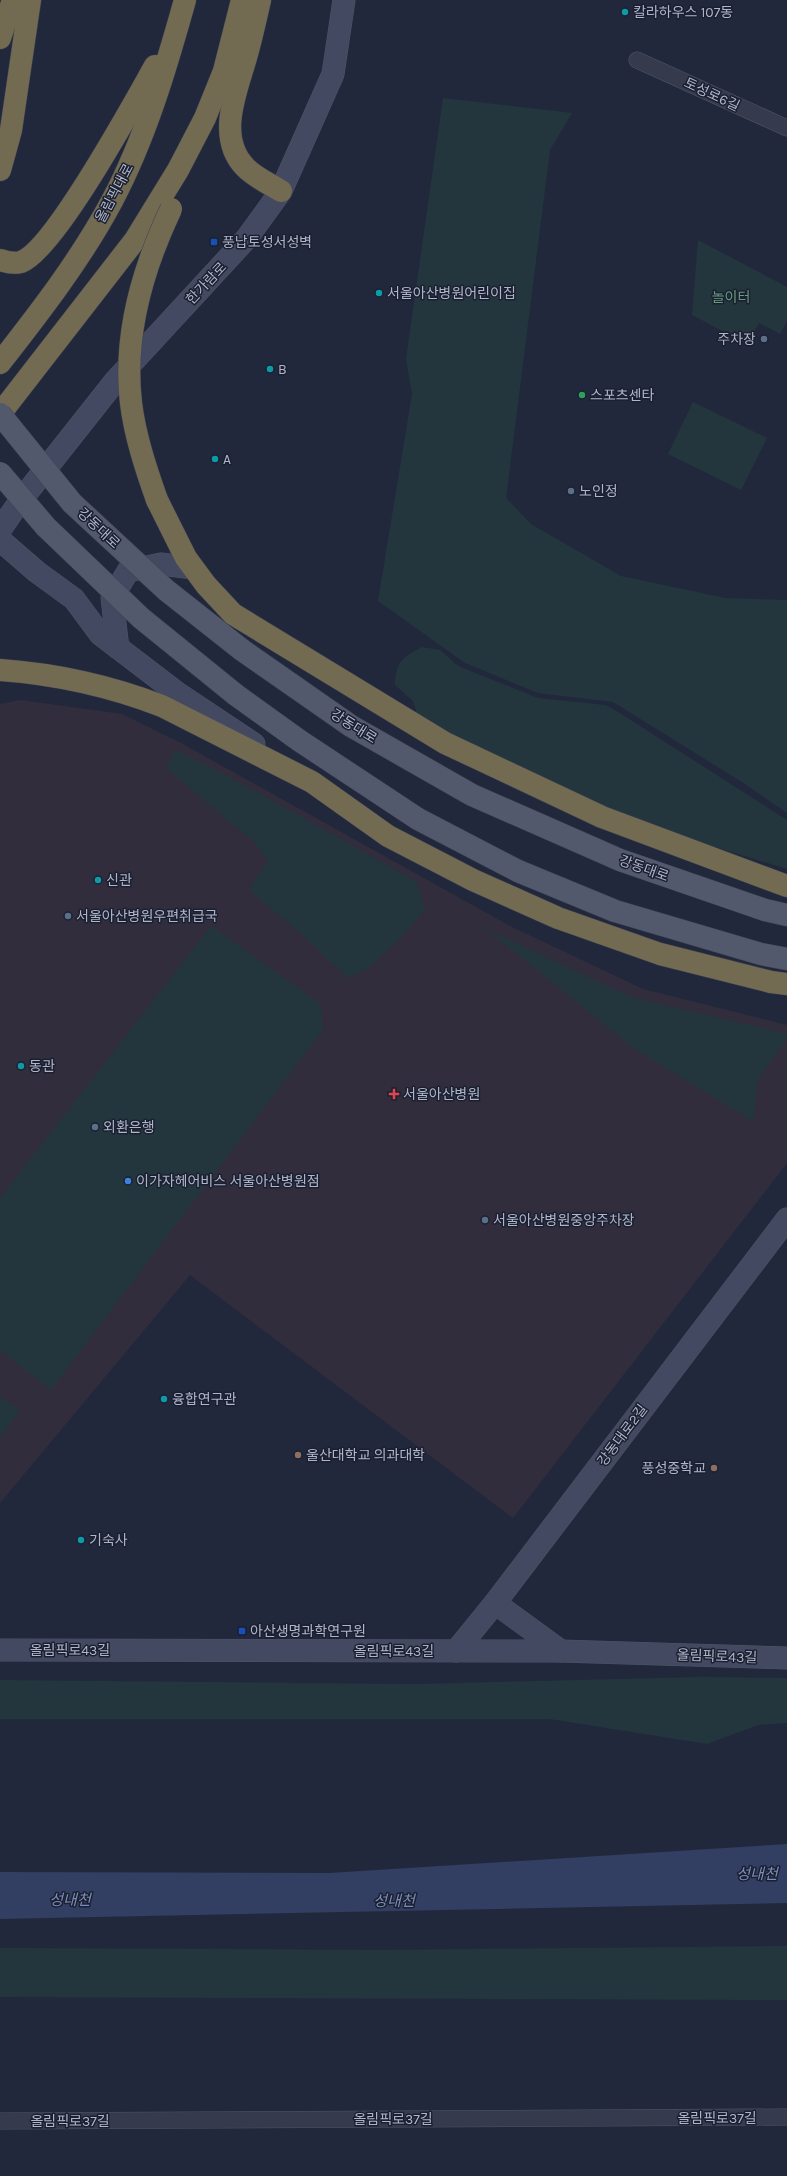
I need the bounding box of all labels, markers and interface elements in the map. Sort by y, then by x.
place label: 칼라하우스 107동 [633,4,733,21]
marker: 칼라하우스 107동 [620,7,630,17]
street label: 토성로6길 [681,74,742,115]
street label: 올림픽대로 [92,161,137,226]
place label: 풍납토성서성벽 [222,234,312,251]
marker: 풍납토성서성벽 [209,237,219,247]
street label: 한가람로 [183,259,230,308]
place label: 서울아산병원어린이집 [387,285,516,302]
marker: 서울아산병원어린이집 [374,288,384,298]
park label: 놀이터 [712,289,750,306]
place label: 주차장 [717,331,756,348]
marker: 주차장 [759,334,769,344]
place label: B [278,361,287,378]
marker: B [265,364,275,374]
place label: 스포츠센타 [590,387,655,404]
marker: 스포츠센타 [577,390,587,400]
place label: A [223,451,231,468]
marker: A [210,454,220,464]
place label: 노인정 [579,483,618,500]
marker: 노인정 [566,486,576,496]
street label: 강동대로 [74,505,123,552]
street label: 강동대로 [327,706,380,747]
street label: 강동대로 [617,852,671,885]
place label: 신관 [106,872,132,889]
marker: 신관 [93,875,103,885]
place label: 서울아산병원우편취급국 [76,908,218,925]
marker: 서울아산병원우편취급국 [63,911,73,921]
place label: 동관 [29,1058,55,1075]
marker: 동관 [16,1061,26,1071]
place label: 서울아산병원 [403,1086,480,1103]
marker: 서울아산병원 [388,1088,400,1100]
place label: 외환은행 [103,1119,155,1136]
marker: 외환은행 [90,1122,100,1132]
place label: 이가자헤어비스 서울아산병원점 [136,1173,320,1190]
marker: 이가자헤어비스 서울아산병원점 [123,1176,133,1186]
place label: 서울아산병원중앙주차장 [493,1212,635,1229]
marker: 서울아산병원중앙주차장 [480,1215,490,1225]
place label: 융합연구관 [172,1391,237,1408]
marker: 융합연구관 [159,1394,169,1404]
street label: 강동대로2길 [594,1401,651,1469]
place label: 울산대학교 의과대학 [306,1447,425,1464]
marker: 울산대학교 의과대학 [293,1450,303,1460]
place label: 풍성중학교 [642,1460,706,1477]
marker: 풍성중학교 [709,1463,719,1473]
place label: 기숙사 [89,1532,128,1549]
marker: 기숙사 [76,1535,86,1545]
place label: 아산생명과학연구원 [250,1623,366,1640]
marker: 아산생명과학연구원 [237,1626,247,1636]
street label: 올림픽로43길 [30,1642,110,1659]
street label: 올림픽로43길 [354,1643,434,1660]
street label: 올림픽로43길 [676,1647,758,1666]
water label: 성내천 [736,1865,780,1883]
water label: 성내천 [49,1891,93,1909]
water label: 성내천 [373,1892,417,1910]
street label: 올림픽로37길 [677,2110,757,2127]
street label: 올림픽로37길 [353,2111,433,2128]
street label: 올림픽로37길 [30,2113,110,2130]

